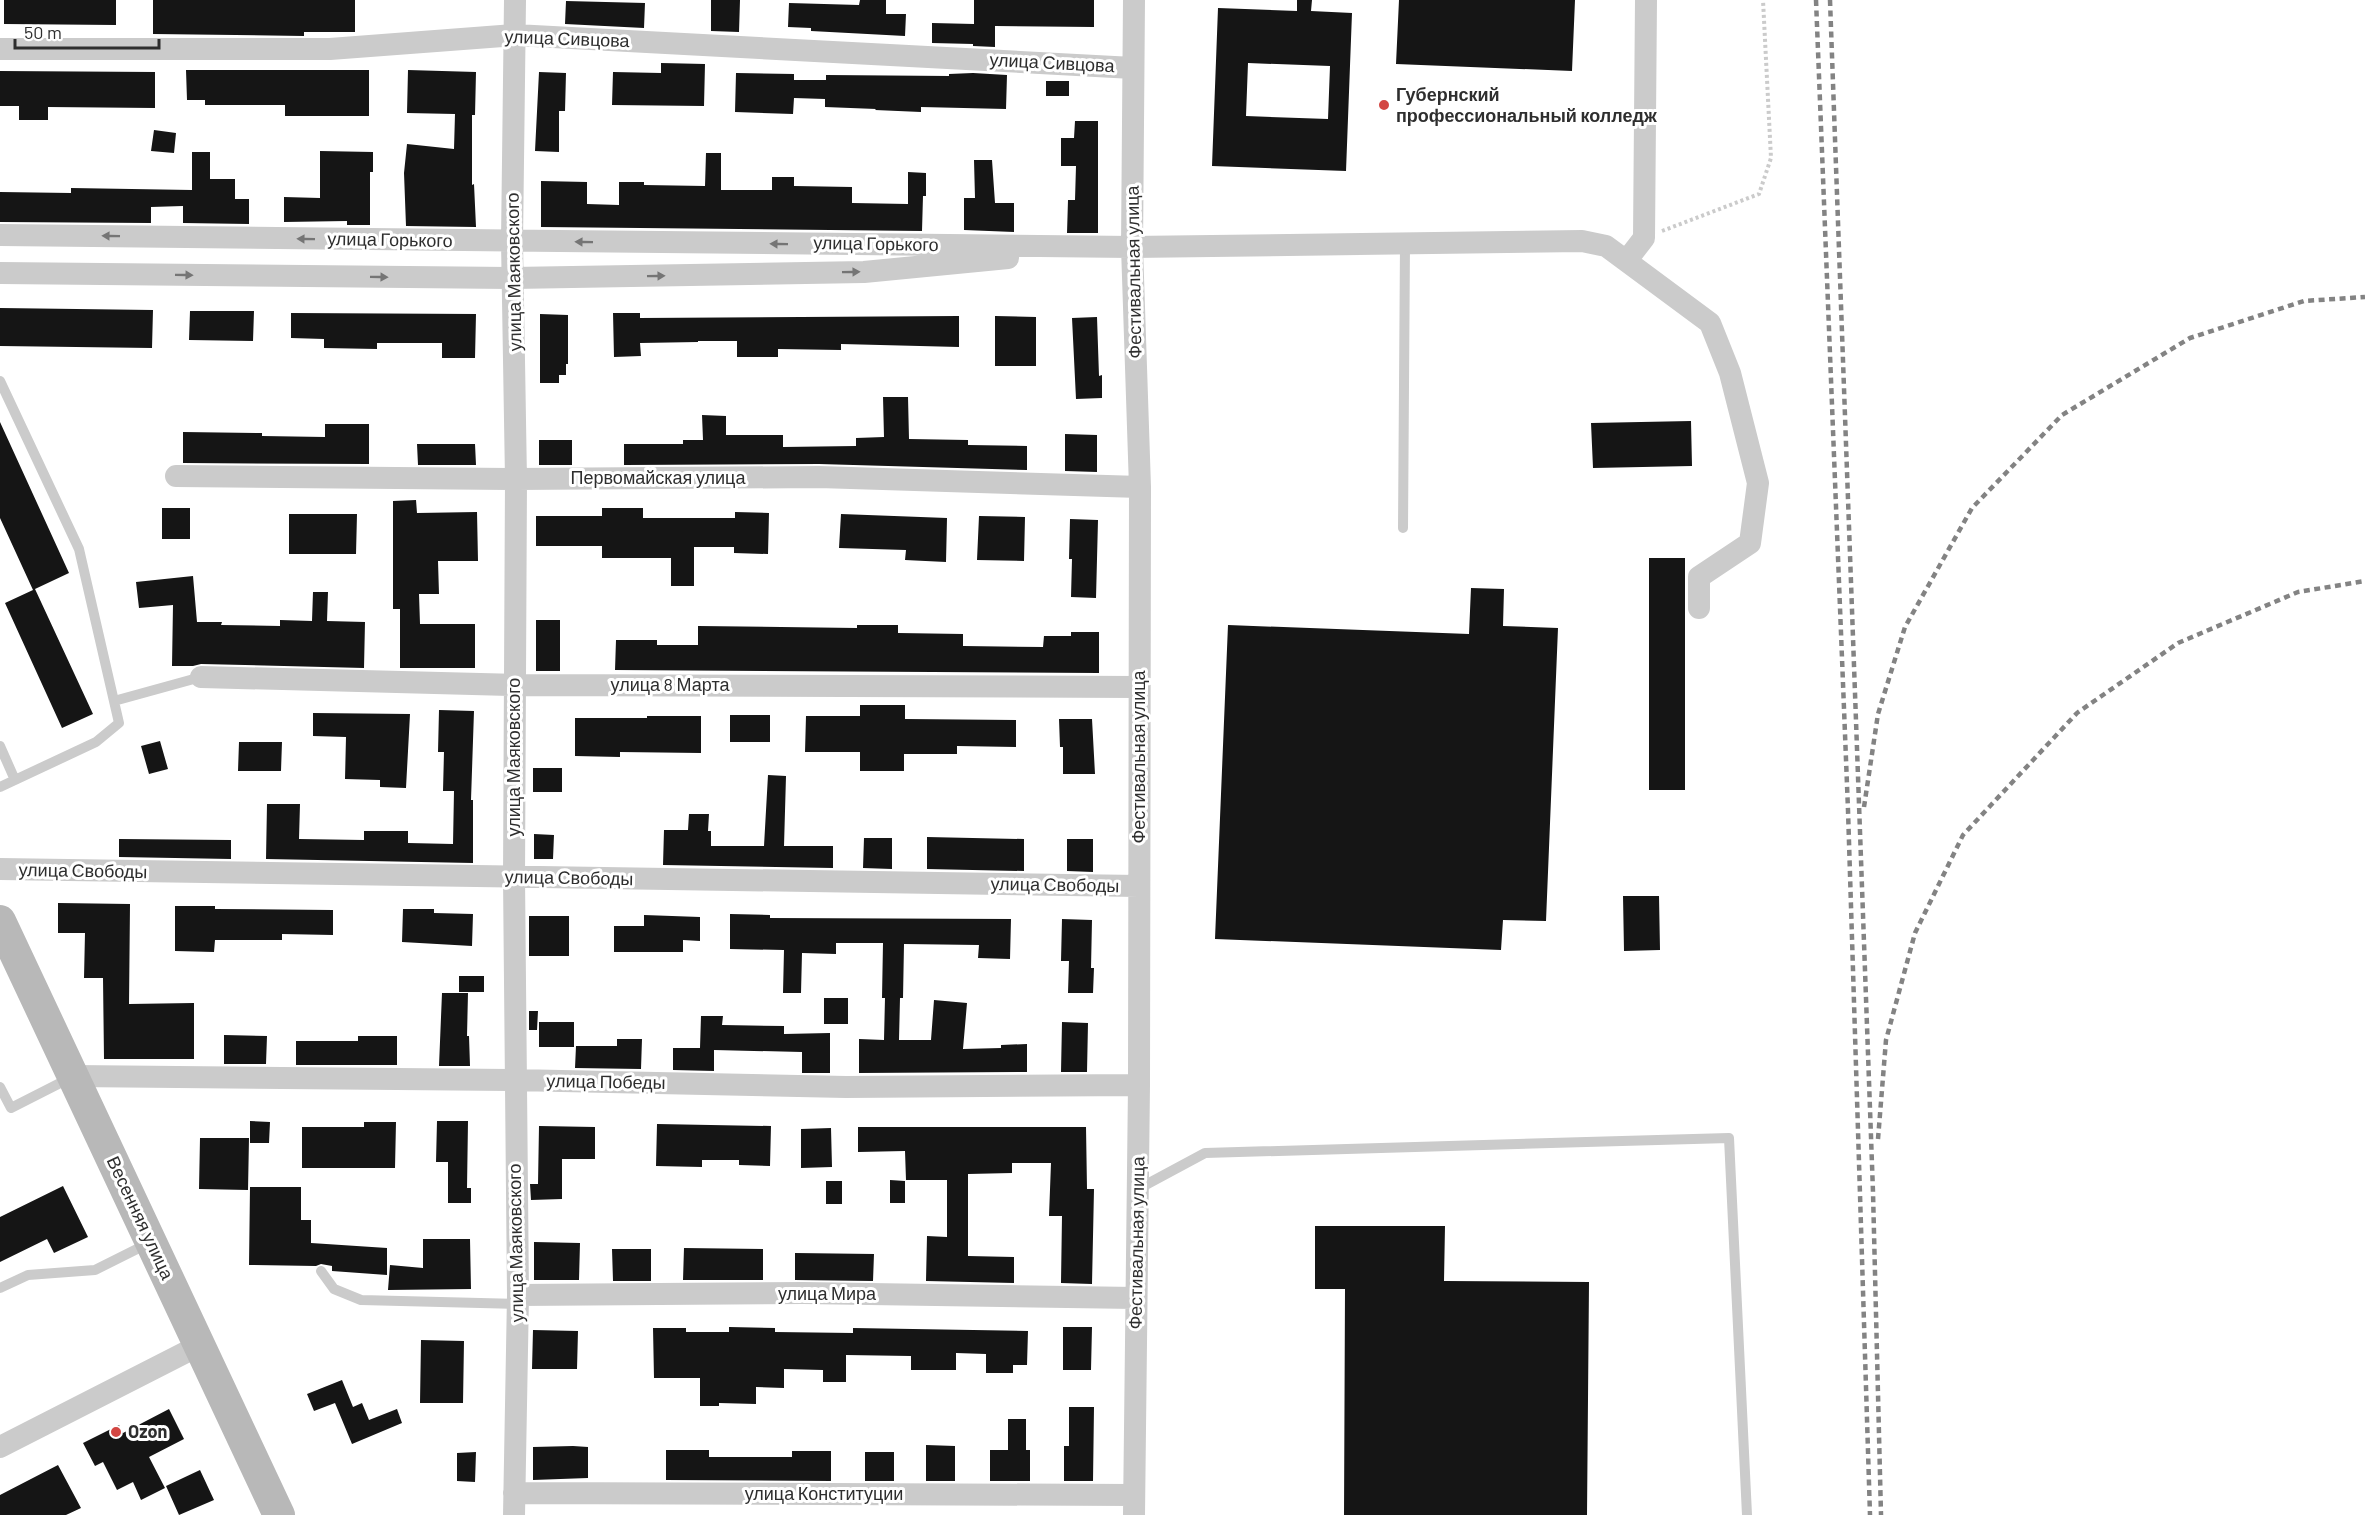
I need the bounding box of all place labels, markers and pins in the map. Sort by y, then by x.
place label: Губернский профессиональный колледж [1396,83,1657,126]
marker: Губернский профессиональный колледж [1377,98,1391,112]
place label: Ozon [128,1420,167,1442]
marker: Ozon [109,1425,123,1439]

